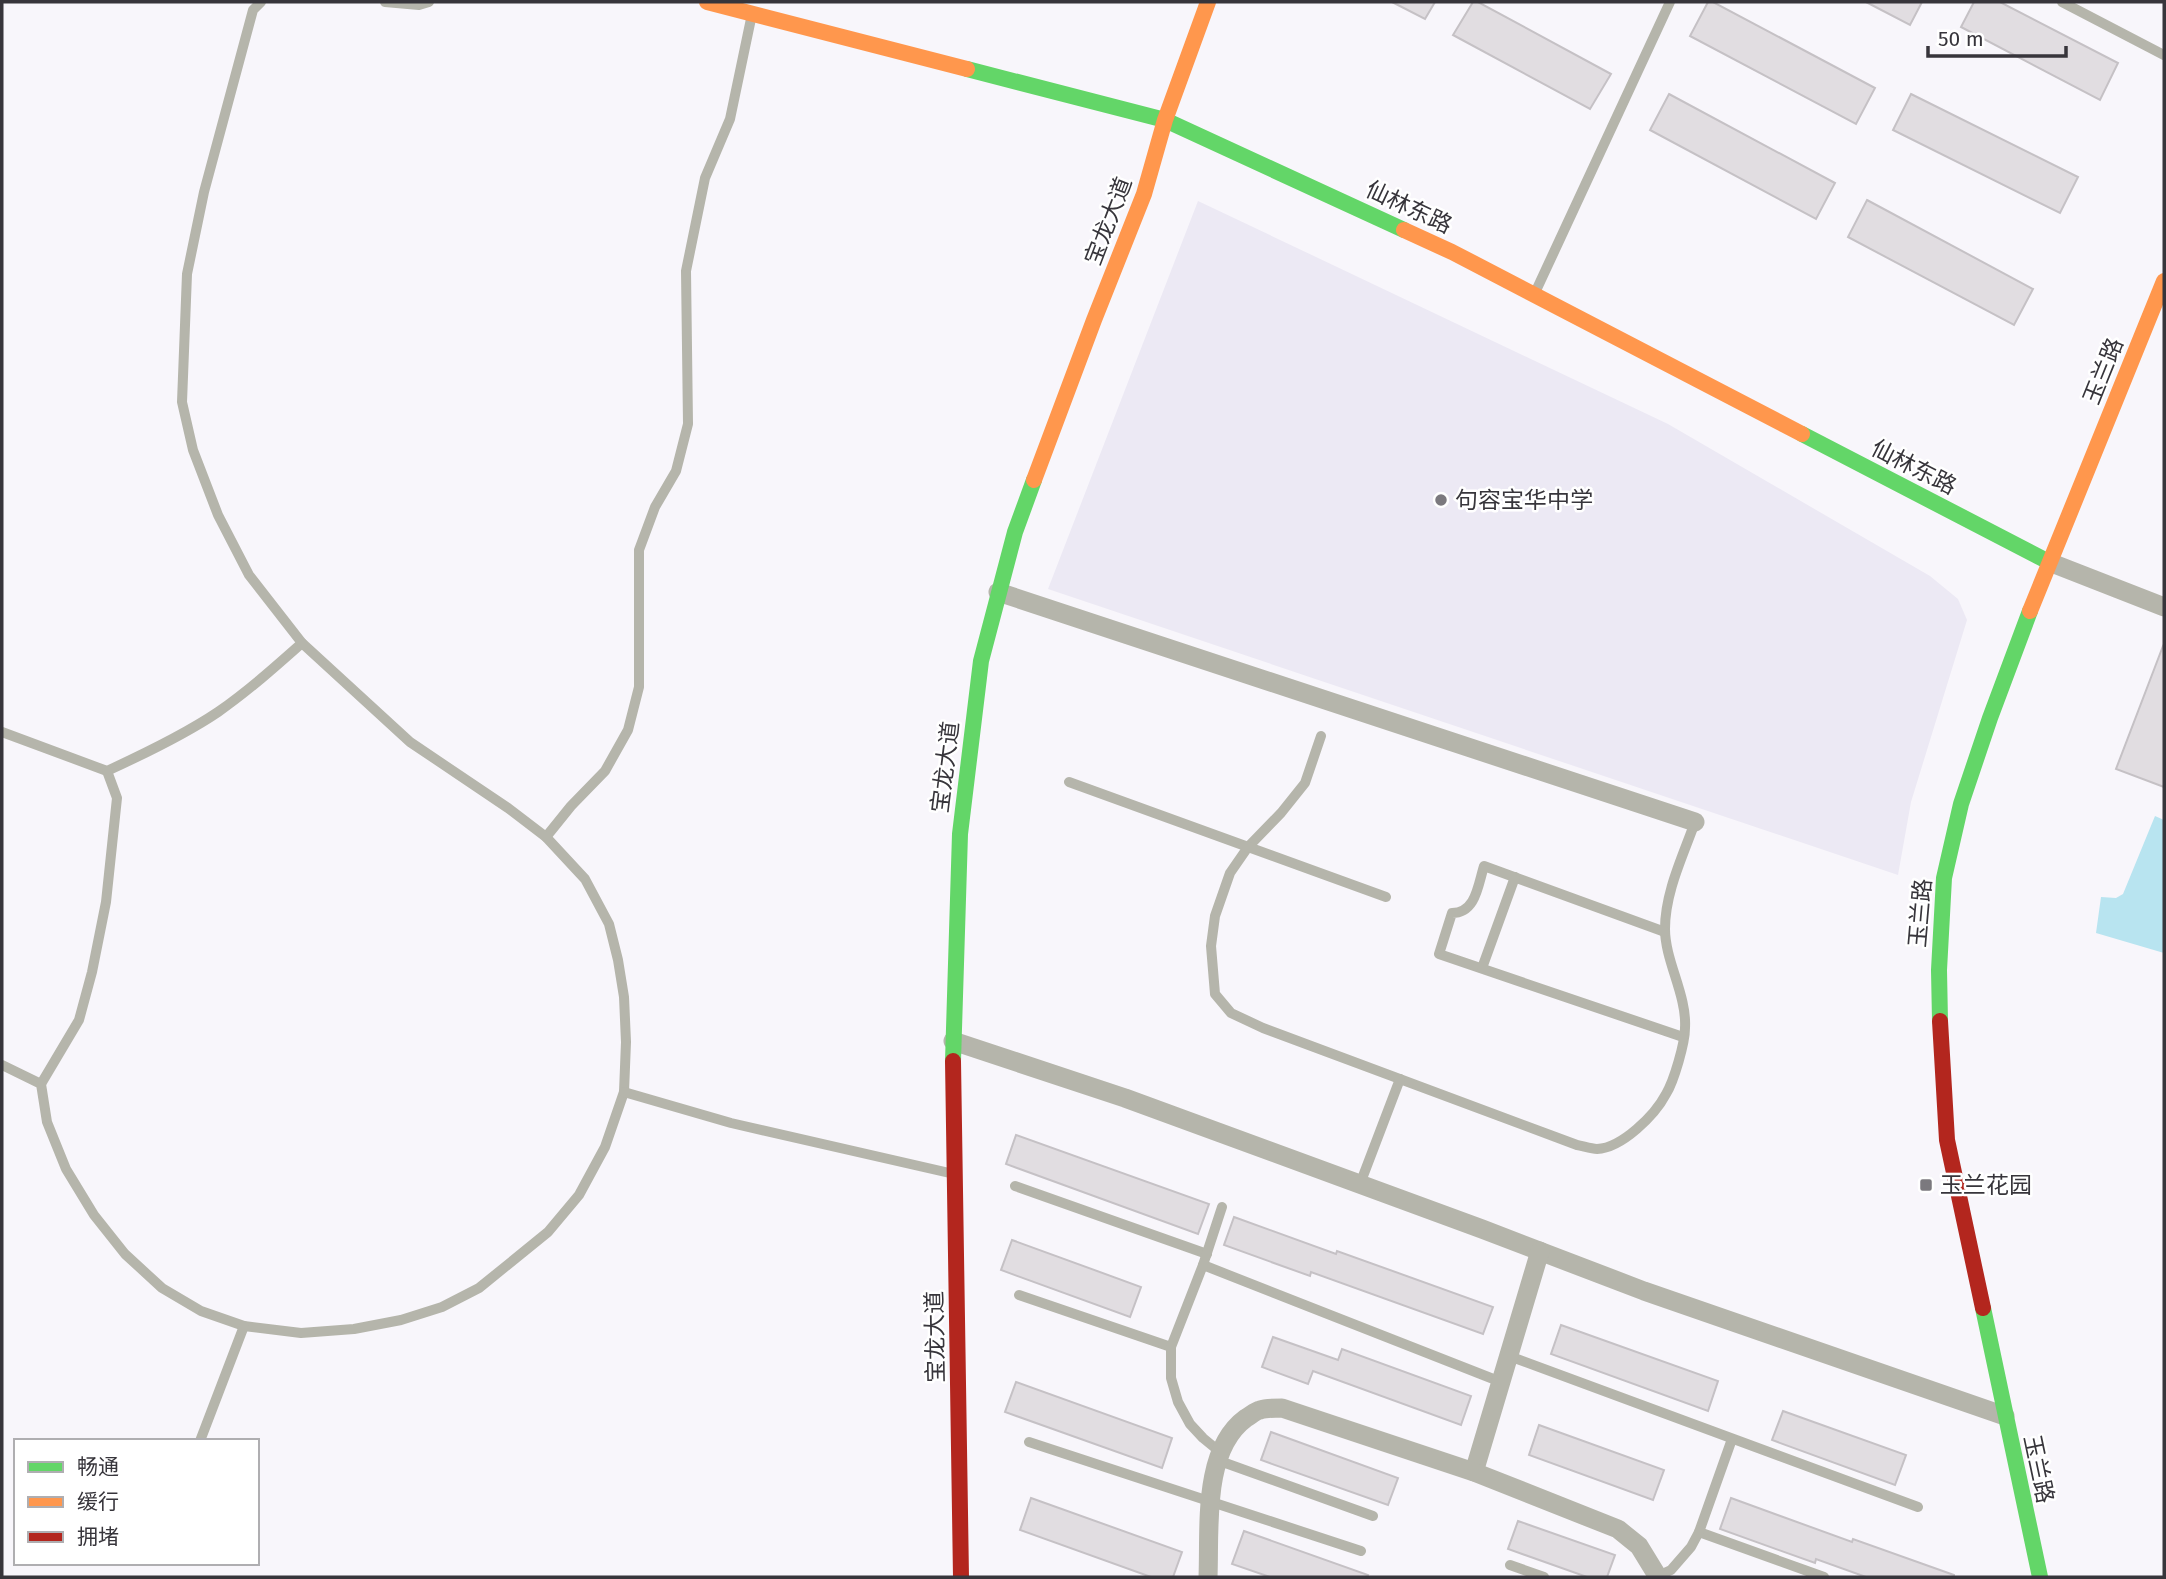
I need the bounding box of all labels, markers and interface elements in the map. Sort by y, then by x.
scale bar [1928,14,2066,58]
text: 50 m [1938,26,1984,52]
street label: 宝龙大道 [1078,173,1138,269]
street label: 仙林东路 [1361,175,1457,239]
street label: 玉兰路 [2077,334,2129,408]
street label: 仙林东路 [1867,434,1961,500]
place label: 句容宝华中学 [1455,486,1593,514]
marker: 句容宝华中学 [1433,492,1449,508]
street label: 宝龙大道 [925,720,965,814]
street label: 玉兰路 [1903,877,1937,949]
place label: 玉兰花园 [1940,1171,2032,1199]
marker: 玉兰花园 [1918,1177,1934,1193]
street label: 宝龙大道 [920,1291,950,1383]
street label: 玉兰路 [2018,1432,2060,1506]
legend [14,1439,259,1565]
text: 畅通 [77,1454,119,1480]
text: 缓行 [77,1489,119,1515]
text: 拥堵 [77,1524,119,1550]

